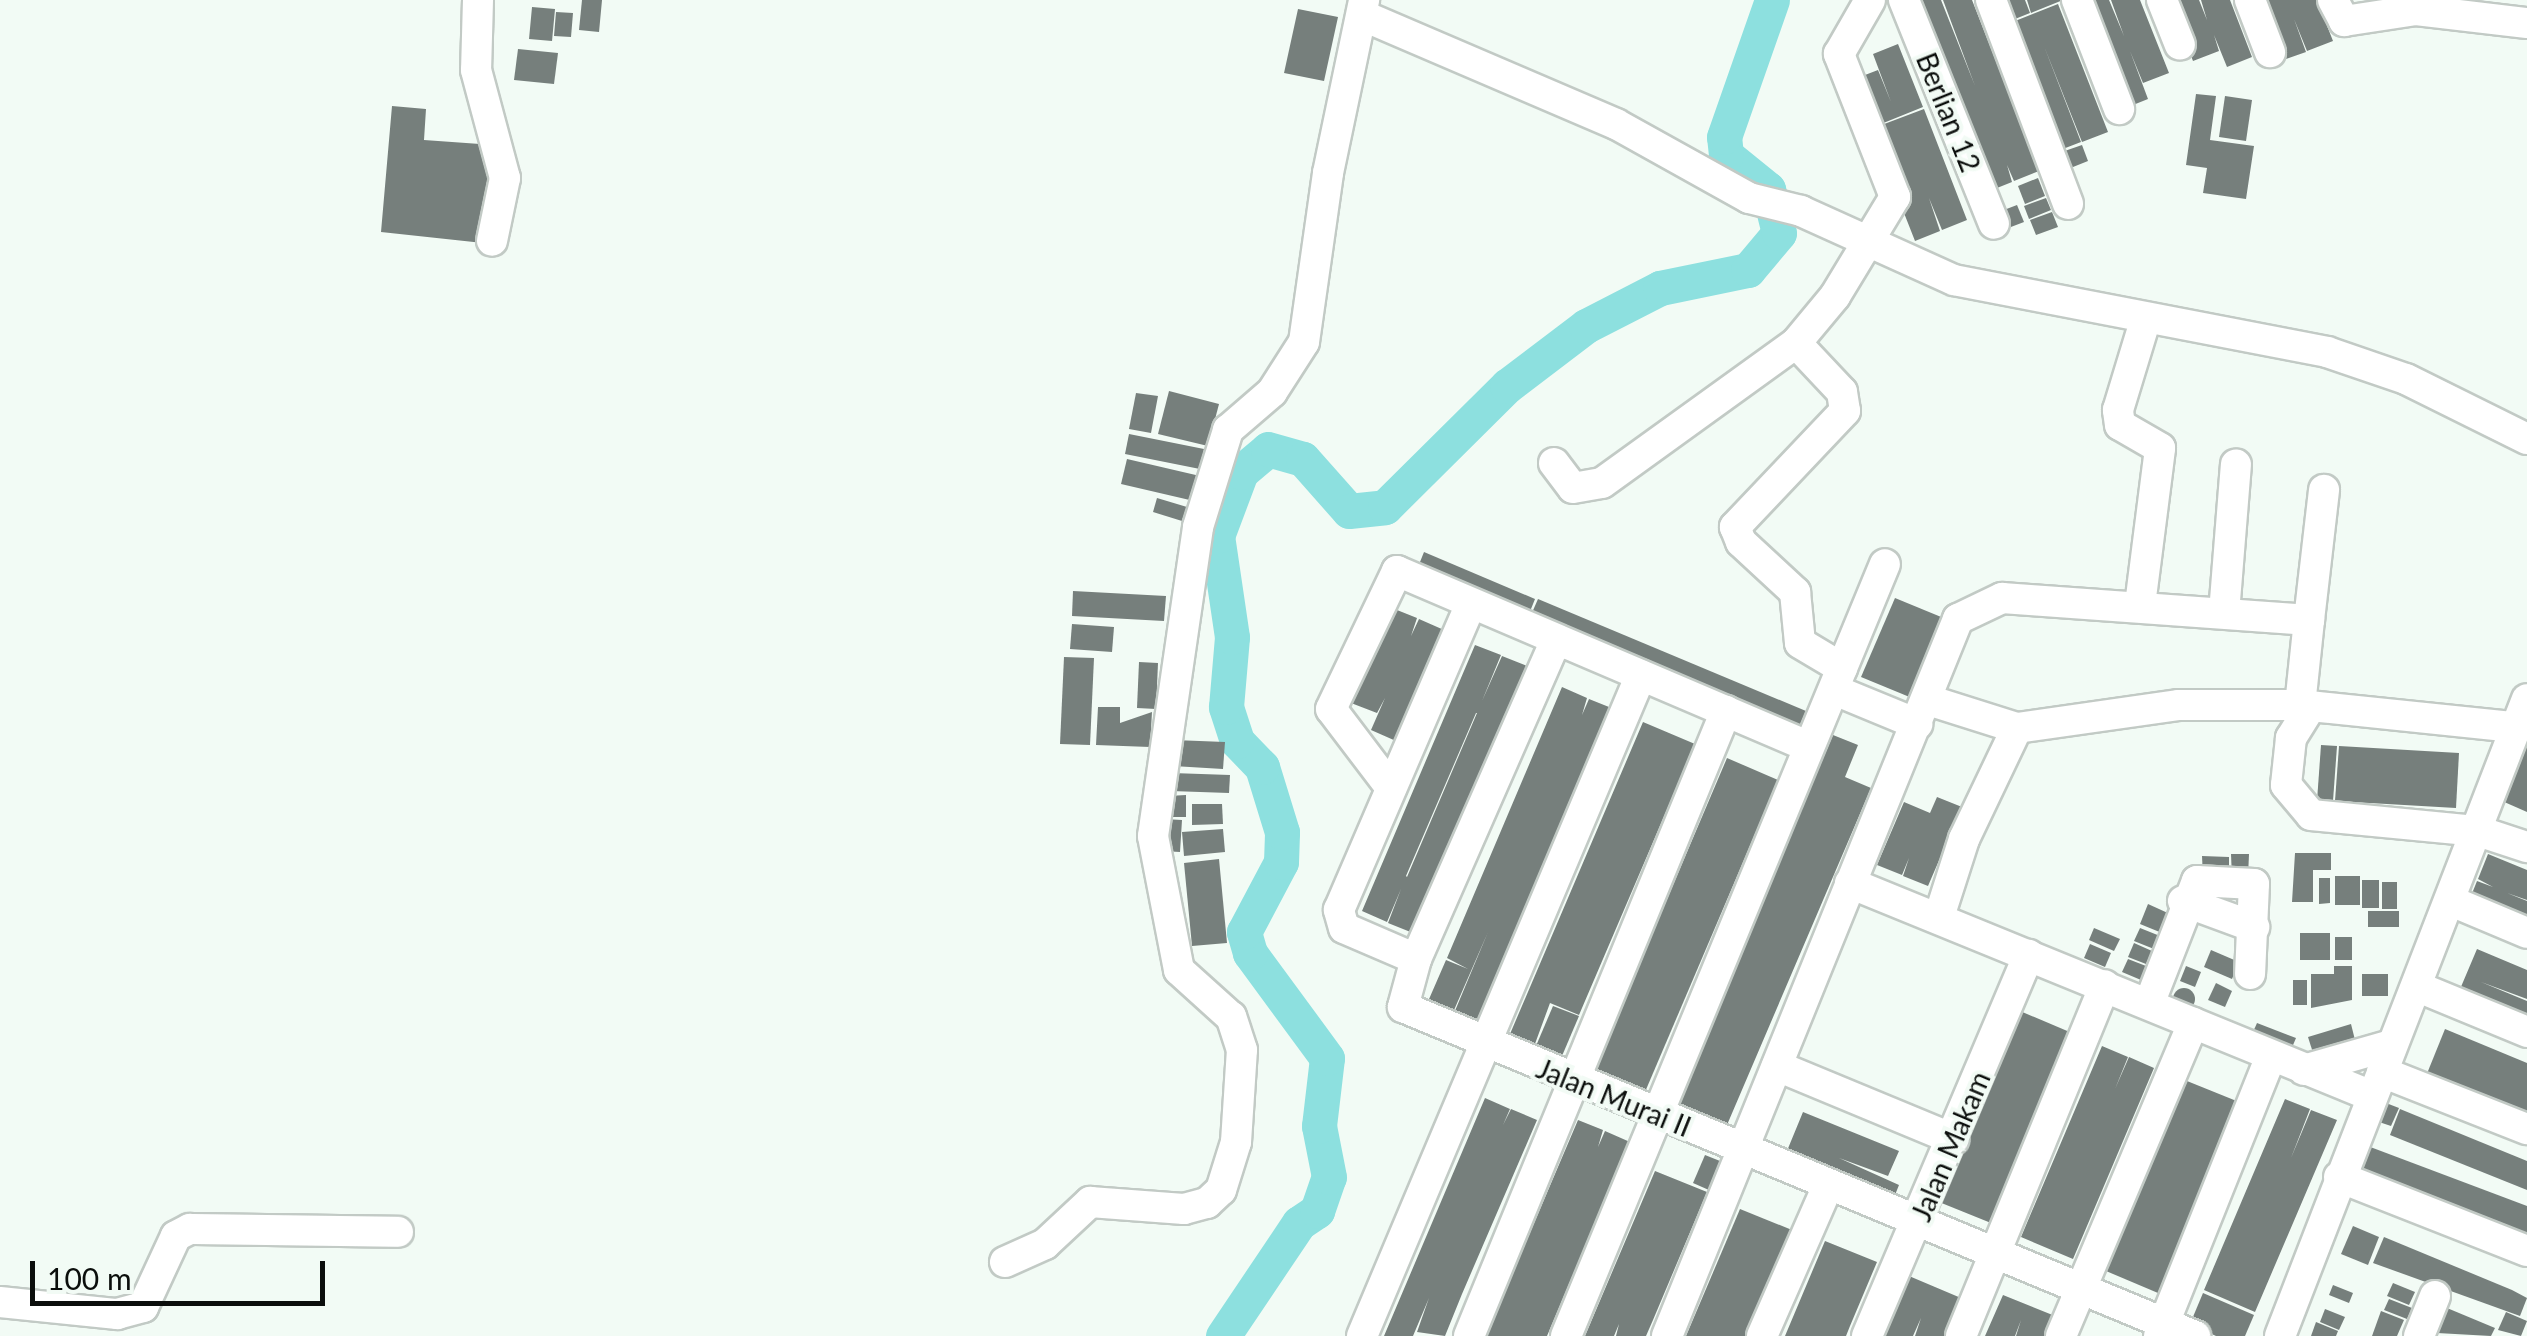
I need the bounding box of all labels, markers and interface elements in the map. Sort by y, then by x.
street label: Berlian 12 [1910,48,1988,176]
street label: Jalan Murai II [1532,1051,1696,1143]
street label: Jalan Makam [1903,1066,1997,1226]
scale bar [35,1241,330,1303]
text: 100 m [47,1260,132,1296]

